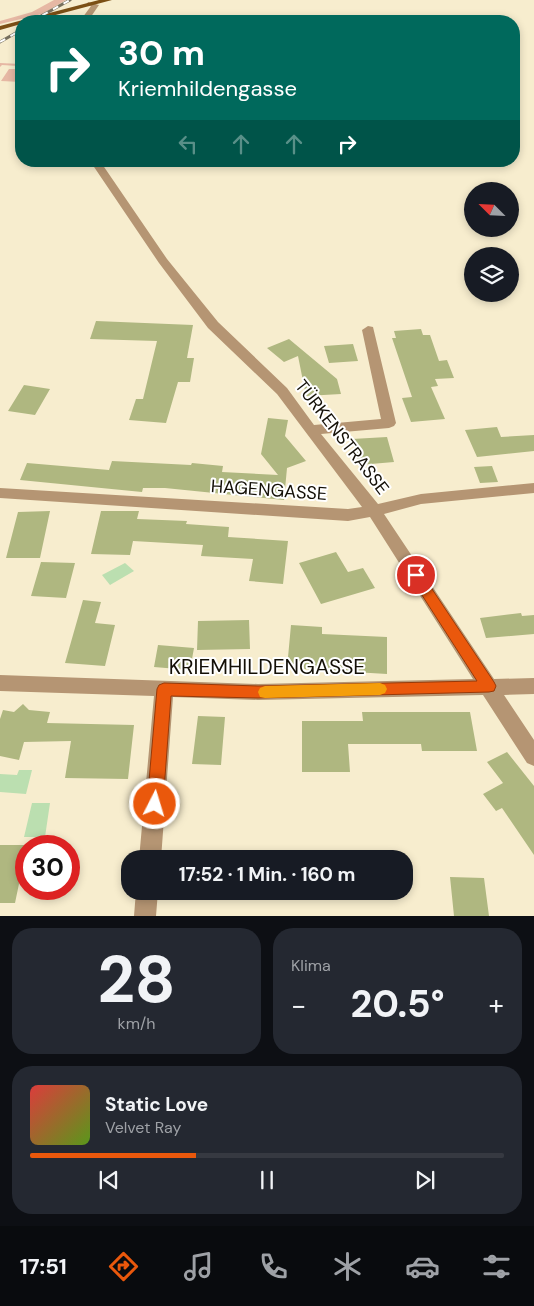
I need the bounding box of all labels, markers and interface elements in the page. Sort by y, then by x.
text: 30 m [118,30,205,76]
icon: right [35,35,100,100]
text: Kriemhildengasse [118,74,297,103]
icon: left [174,130,202,158]
icon: ahead [227,130,255,158]
icon: ahead [280,130,308,158]
icon: right [333,130,361,158]
north arrow [464,182,519,238]
map controls [464,182,519,302]
button: layers [464,247,519,302]
street label: TÜRKENSTRASSE [290,375,394,499]
street label: HAGENGASSE [210,474,328,506]
pin [395,554,437,596]
icon: arrive [402,561,430,589]
street label: KRIEMHILDENGASSE [169,653,365,681]
position arrow [128,777,180,829]
speed limit sign: 30 [15,835,80,900]
text: 17:52 · 1 Min. · 160 m [179,862,355,887]
text: 28 [97,938,176,1022]
text: Klima [291,955,331,976]
text: 20.5° [350,979,445,1029]
text: − [291,987,306,1024]
text: + [489,987,504,1024]
text: km/h [118,1013,155,1034]
text: Static Love [105,1092,208,1117]
text: Velvet Ray [105,1117,181,1138]
icon: previous [95,1166,123,1194]
icon: pause [253,1166,281,1194]
icon: next [411,1166,439,1194]
icon: directions [106,1249,141,1284]
icon: music [181,1249,216,1284]
icon: phone [256,1249,291,1284]
icon: climate [330,1249,365,1284]
icon: car [405,1249,440,1284]
icon: filters [479,1249,514,1284]
text: 17:51 [20,1252,67,1281]

